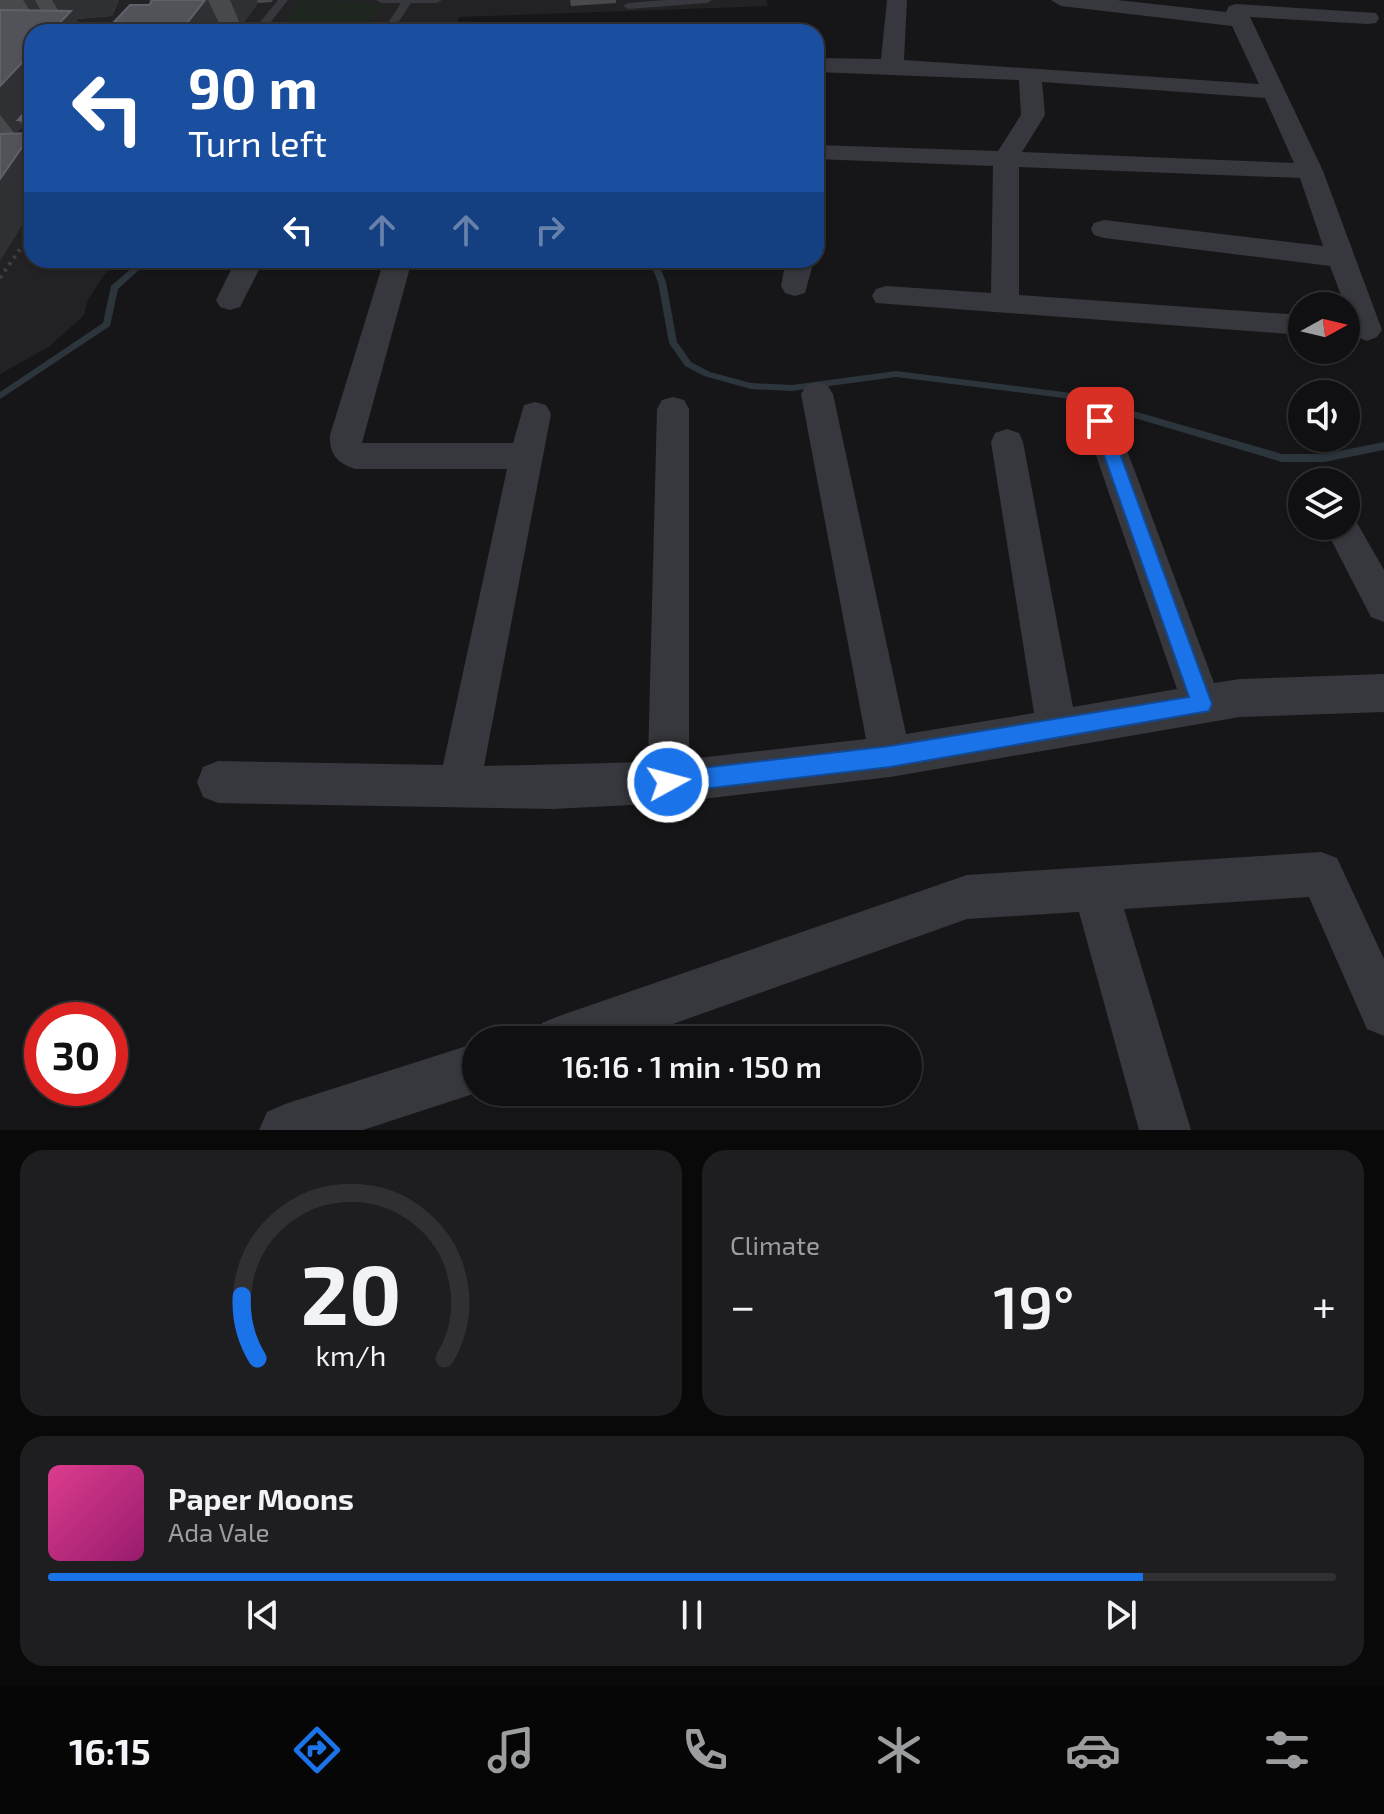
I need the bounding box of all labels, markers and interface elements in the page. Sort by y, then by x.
text: 90 m [188,53,318,120]
icon: left [56,56,160,160]
text: Turn left [188,121,327,164]
icon: left [276,208,320,252]
icon: ahead [360,208,404,252]
icon: ahead [444,208,488,252]
icon: right [528,208,572,252]
north arrow [1288,292,1360,364]
map controls [1288,292,1360,540]
button: sound [1288,380,1360,452]
pin [1066,387,1134,455]
icon: arrive [1078,399,1122,443]
button: layers [1288,468,1360,540]
position arrow [626,740,710,824]
speed limit sign: 30 [24,1002,128,1106]
text: 16:16 · 1 min · 150 m [562,1048,822,1084]
text: Climate [730,1229,820,1260]
text: 20 [301,1242,401,1342]
text: 19° [993,1269,1074,1341]
text: − [730,1278,756,1331]
text: + [1312,1278,1336,1331]
text: km/h [316,1337,386,1372]
text: Paper Moons [168,1480,354,1516]
text: Ada Vale [168,1516,270,1547]
icon: previous [241,1593,285,1637]
icon: pause [670,1593,714,1637]
icon: next [1099,1593,1143,1637]
icon: directions [289,1722,345,1778]
icon: music [483,1722,539,1778]
icon: phone [677,1722,733,1778]
icon: climate [871,1722,927,1778]
icon: car [1065,1722,1121,1778]
icon: filters [1259,1722,1315,1778]
text: 16:15 [69,1729,151,1772]

